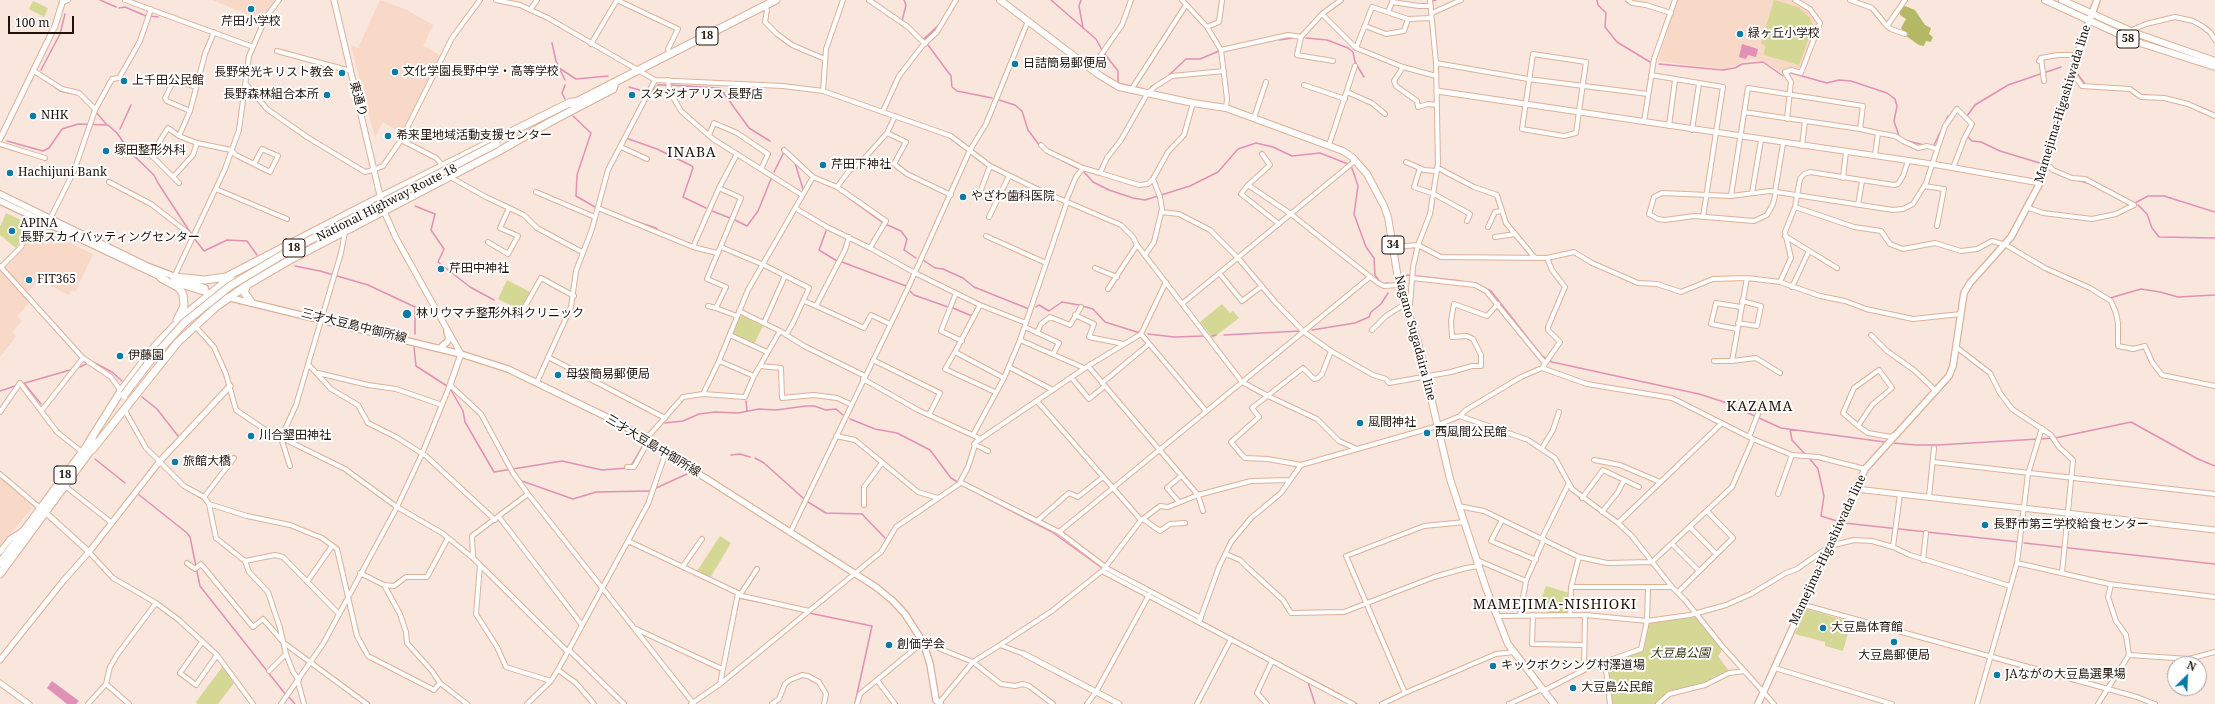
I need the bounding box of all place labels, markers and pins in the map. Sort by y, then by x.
marker: 芹田小学校 [246,4,256,14]
place label: 芹田小学校 [221,15,281,29]
place label: 緑ヶ丘小学校 [1748,27,1820,41]
marker: 緑ヶ丘小学校 [1735,29,1745,39]
place label: 日詰簡易郵便局 [1023,57,1107,71]
marker: 日詰簡易郵便局 [1010,59,1020,69]
place label: 文化学園長野中学・高等学校 [403,65,559,79]
place label: 長野栄光キリスト教会 [214,66,334,80]
marker: 文化学園長野中学・高等学校 [390,67,400,77]
marker: 長野栄光キリスト教会 [337,68,347,78]
place label: 上千田公民館 [132,74,204,88]
marker: 上千田公民館 [119,76,129,86]
place label: 長野森林組合本所 [223,88,319,102]
place label: スタジオアリス 長野店 [640,88,763,102]
marker: 長野森林組合本所 [322,90,332,100]
marker: スタジオアリス 長野店 [627,90,637,100]
place label: NHK [41,109,68,123]
marker: NHK [28,111,38,121]
place label: 希来里地域活動支援センター [396,129,552,143]
marker: 希来里地域活動支援センター [383,131,393,141]
place label: 塚田整形外科 [114,144,186,158]
marker: 塚田整形外科 [101,146,111,156]
place label: 芹田下神社 [831,158,891,172]
marker: 芹田下神社 [818,160,828,170]
place label: Hachijuni Bank [18,166,107,180]
marker: Hachijuni Bank [5,168,15,178]
place label: やざわ歯科医院 [971,190,1055,204]
marker: やざわ歯科医院 [958,192,968,202]
place label: APINA 長野スカイバッティングセンター [20,217,200,245]
marker: APINA 長野スカイバッティングセンター [7,226,17,236]
place label: 芹田中神社 [449,262,509,276]
marker: 芹田中神社 [436,264,446,274]
place label: FIT365 [37,273,76,287]
marker: FIT365 [24,275,34,285]
place label: 林リウマチ整形外科クリニック [416,307,584,321]
marker: 林リウマチ整形外科クリニック [401,308,413,320]
place label: 伊藤園 [128,349,164,363]
marker: 伊藤園 [115,351,125,361]
place label: 母袋簡易郵便局 [566,368,650,382]
marker: 母袋簡易郵便局 [553,370,563,380]
place label: 風間神社 [1368,416,1416,430]
marker: 風間神社 [1355,418,1365,428]
place label: 西風間公民館 [1435,426,1507,440]
marker: 西風間公民館 [1422,428,1432,438]
place label: 川合墾田神社 [259,429,331,443]
marker: 川合墾田神社 [246,431,256,441]
place label: 旅館大橋 [183,455,231,469]
marker: 旅館大橋 [170,457,180,467]
place label: 長野市第三学校給食センター [1993,518,2149,532]
marker: 長野市第三学校給食センター [1980,520,1990,530]
place label: 大豆島体育館 [1831,621,1903,635]
marker: 大豆島体育館 [1818,623,1828,633]
marker: 大豆島郵便局 [1889,637,1899,647]
place label: 創価学会 [897,638,945,652]
marker: 創価学会 [884,640,894,650]
place label: 大豆島郵便局 [1858,649,1930,663]
place label: キックボクシング村澤道場 [1501,659,1645,673]
marker: キックボクシング村澤道場 [1488,661,1498,671]
place label: JAながの大豆島選果場 [2005,668,2126,682]
marker: JAながの大豆島選果場 [1992,670,2002,680]
place label: 大豆島公民館 [1581,681,1653,695]
marker: 大豆島公民館 [1568,683,1578,693]

